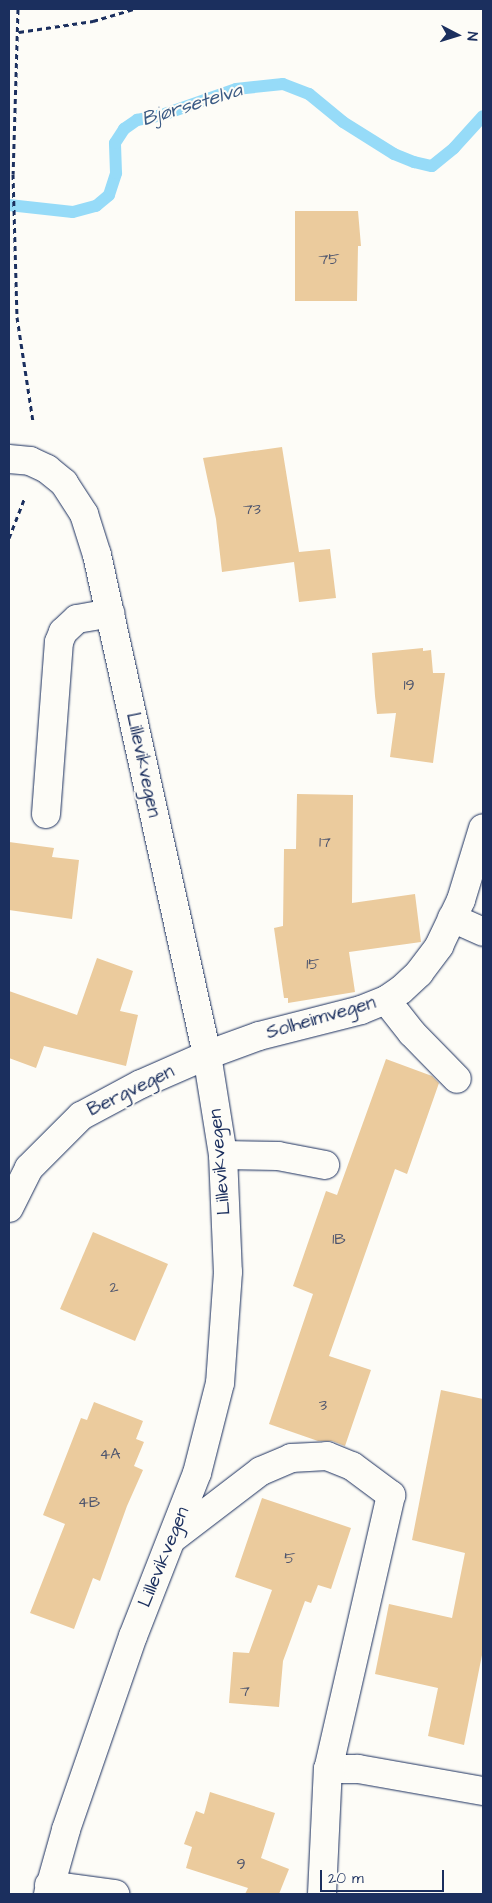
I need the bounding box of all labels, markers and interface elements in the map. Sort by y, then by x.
north arrow [432,10,482,60]
text: N [462,31,482,42]
water label: Bjørsetelva [139,78,245,132]
house number: 75 [318,249,340,269]
house number: 73 [243,499,261,519]
house number: 19 [403,675,415,695]
street label: Lillevikvegen [121,711,165,819]
house number: 17 [319,832,331,852]
house number: 15 [306,954,320,974]
street label: Solheimvegen [264,991,378,1045]
street label: Bergvegen [84,1060,178,1122]
street label: Lillevikvegen [204,1108,236,1216]
house number: 1B [332,1229,346,1249]
house number: 2 [109,1277,119,1297]
house number: 3 [319,1395,327,1415]
house number: 4A [99,1444,121,1464]
house number: 4B [78,1492,100,1512]
street label: Lillevikvegen [134,1503,194,1611]
house number: 5 [284,1548,296,1568]
house number: 7 [240,1681,250,1701]
house number: 9 [236,1854,246,1874]
scale bar [322,1860,446,1892]
text: 20 m [328,1868,364,1889]

